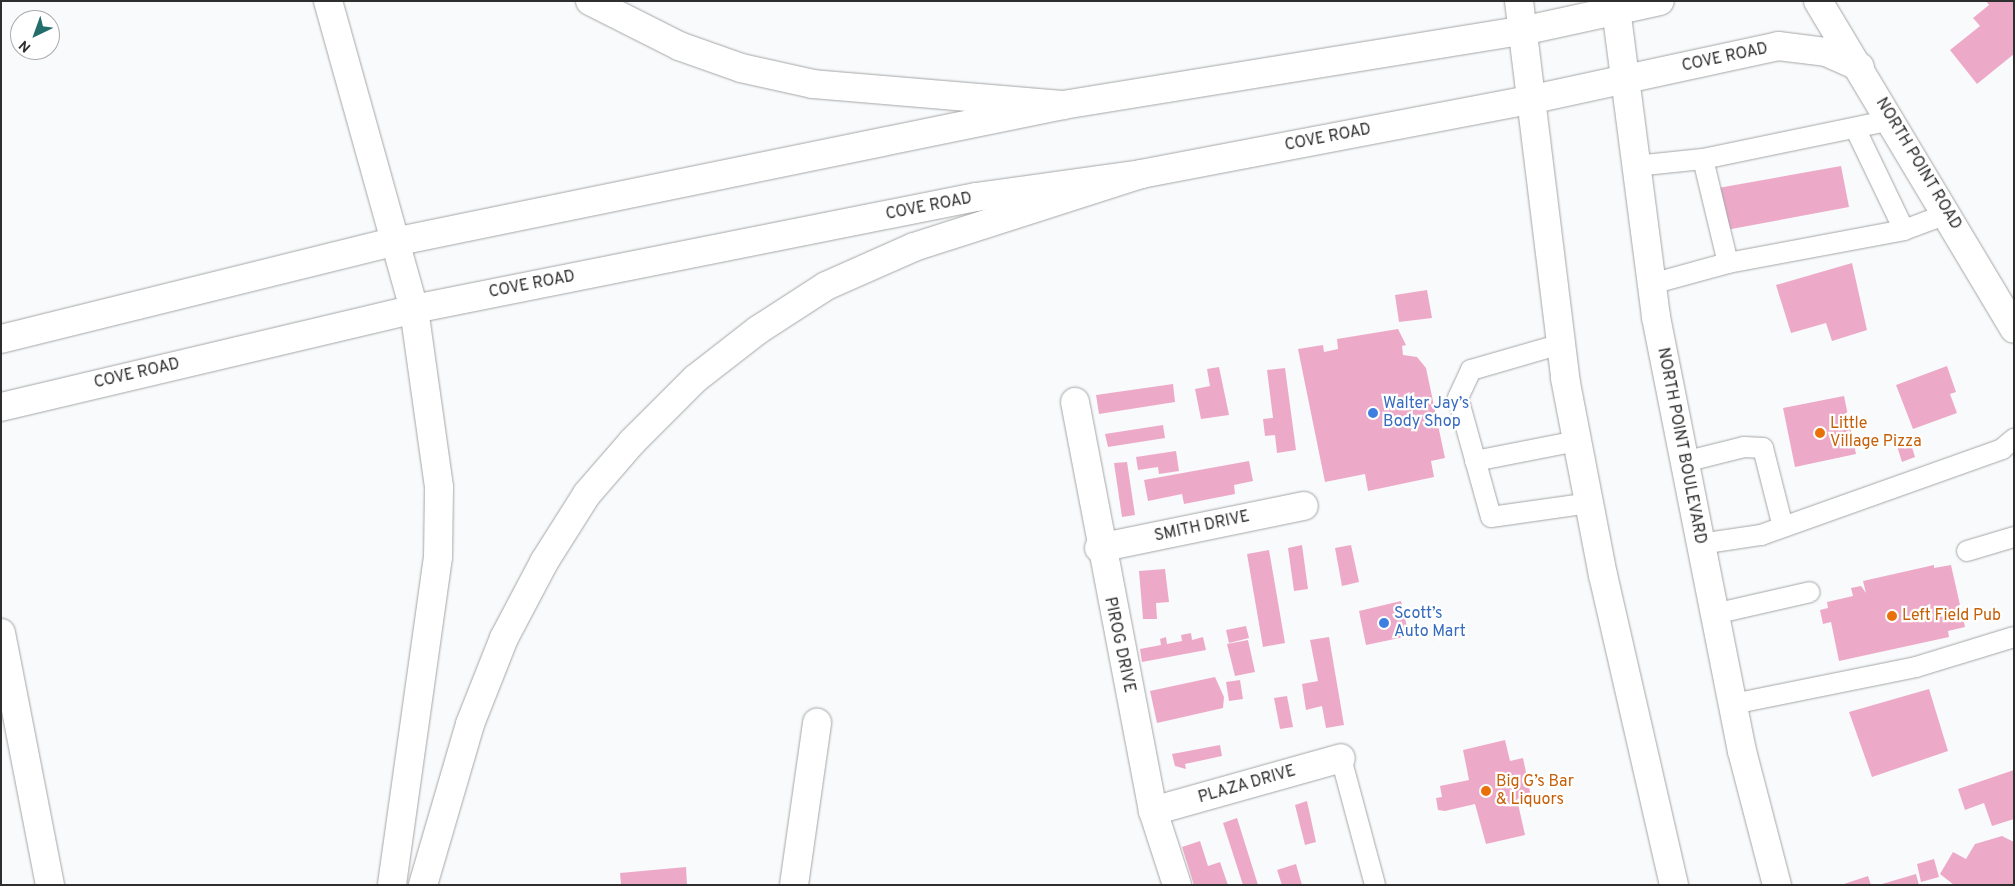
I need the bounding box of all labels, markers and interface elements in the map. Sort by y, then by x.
north arrow [10,10,60,60]
text: N [16,36,35,55]
street label: COVE ROAD [1680,40,1770,76]
street label: NORTH POINT ROAD [1871,94,1965,234]
street label: COVE ROAD [1283,120,1373,156]
street label: COVE ROAD [884,189,974,225]
street label: COVE ROAD [487,267,577,303]
street label: NORTH POINT BOULEVARD [1652,346,1710,546]
street label: COVE ROAD [92,355,182,393]
place label: Walter Jay’s Body Shop [1383,394,1469,432]
marker: Walter Jay’s Body Shop [1367,407,1379,419]
place label: Little Village Pizza [1830,414,1922,452]
marker: Little Village Pizza [1814,427,1826,439]
street label: SMITH DRIVE [1153,508,1251,546]
street label: PIROG DRIVE [1099,595,1139,695]
place label: Scott’s Auto Mart [1394,604,1466,642]
place label: Left Field Pub [1902,606,2001,626]
marker: Left Field Pub [1886,610,1898,622]
marker: Scott’s Auto Mart [1378,617,1390,629]
street label: PLAZA DRIVE [1196,762,1298,808]
place label: Big G’s Bar & Liquors [1496,772,1574,810]
marker: Big G’s Bar & Liquors [1480,785,1492,797]

